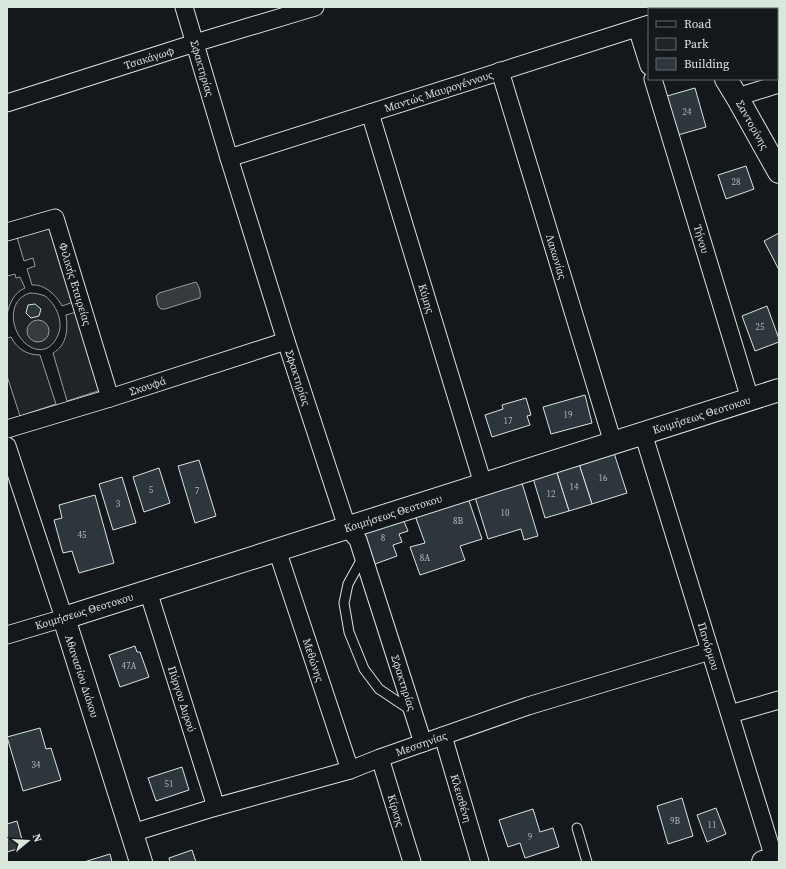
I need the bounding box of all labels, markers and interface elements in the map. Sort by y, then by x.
legend [648,8,778,80]
text: Road [684,16,711,32]
text: Park [684,36,709,52]
street label: Σφακτηρίας [186,39,217,98]
street label: Τσακάγωφ [122,43,176,73]
text: Building [684,56,729,72]
street label: Μαντώς Μαυρογέννους [383,67,495,116]
street label: Σαντορίνης [732,98,772,152]
house number: 24 [682,106,692,118]
house number: 28 [731,176,741,188]
street label: Τήνου [690,223,712,255]
street label: Λακωνίας [542,232,570,281]
street label: Φιλικής Εταιρείας [55,241,94,327]
street label: Κύμης [414,282,438,315]
house number: 25 [755,321,765,333]
street label: Σφακτηρίας [281,348,314,408]
street label: Σκουφά [128,373,168,399]
street label: Κοιμήσεως Θεοτοκου [651,392,753,438]
house number: 19 [563,409,573,421]
house number: 17 [503,415,513,427]
house number: 16 [598,472,608,484]
house number: 14 [569,481,579,493]
house number: 5 [149,484,154,496]
house number: 7 [195,485,200,497]
house number: 12 [546,488,556,500]
street label: Κοιμήσεως Θεοτοκου [342,491,444,536]
house number: 3 [116,498,121,510]
house number: 10 [500,507,510,519]
house number: 8Β [453,515,463,527]
house number: 45 [77,529,87,541]
house number: 8 [381,532,386,544]
house number: 8Α [420,552,430,564]
street label: Κοιμήσεως Θεοτοκου [33,589,135,634]
street label: Πανόρμου [694,621,723,672]
street label: Αθανασίου Διάκου [61,633,102,720]
street label: Μεθώνης [299,637,327,684]
street label: Σφακτηρίας [387,653,419,713]
house number: 47Α [122,660,137,672]
street label: Πύργου Δυρού [164,664,199,734]
street label: Μεσσηνίας [394,728,449,760]
house number: 34 [31,759,41,771]
street label: Κλεισθένη [447,772,475,825]
house number: 51 [164,778,174,790]
street label: Κίρκης [384,793,408,829]
house number: 9Β [670,815,680,827]
house number: 11 [707,819,717,831]
north arrow [8,821,48,861]
house number: 9 [528,831,533,843]
text: N [29,832,45,844]

